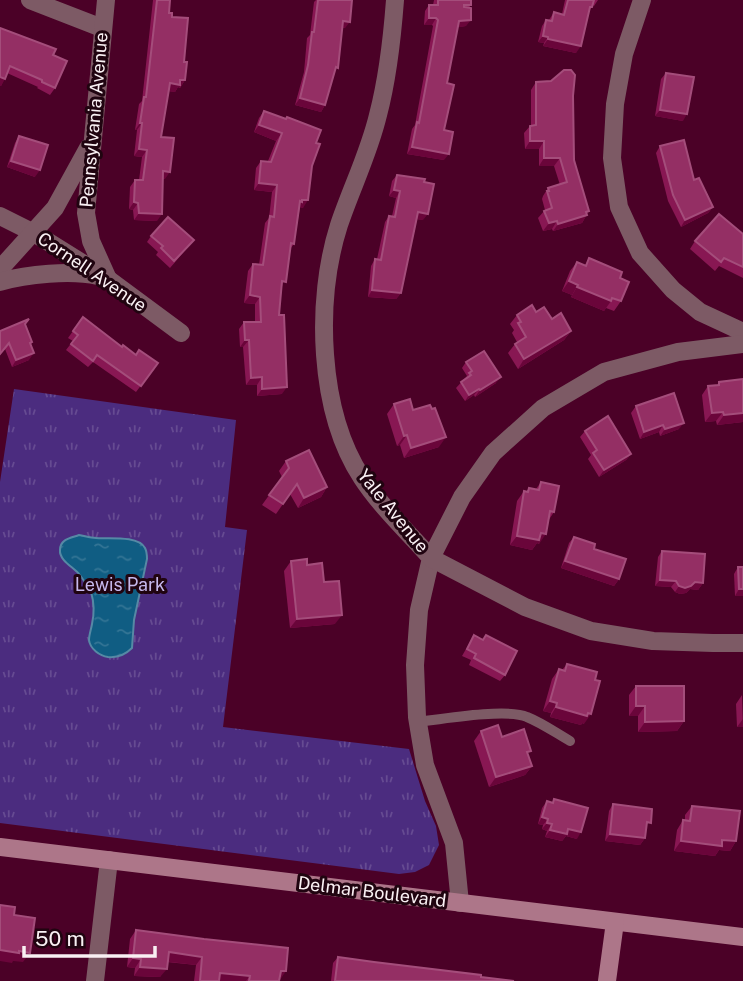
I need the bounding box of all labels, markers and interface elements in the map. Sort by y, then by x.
street label: Pennsylvania Avenue [75,31,112,208]
street label: Cornell Avenue [34,227,151,316]
street label: Yale Avenue [353,465,433,557]
park label: Lewis Park [75,574,165,595]
street label: Delmar Boulevard [297,872,447,911]
scale bar [24,914,156,958]
text: 50 m [35,926,85,951]

